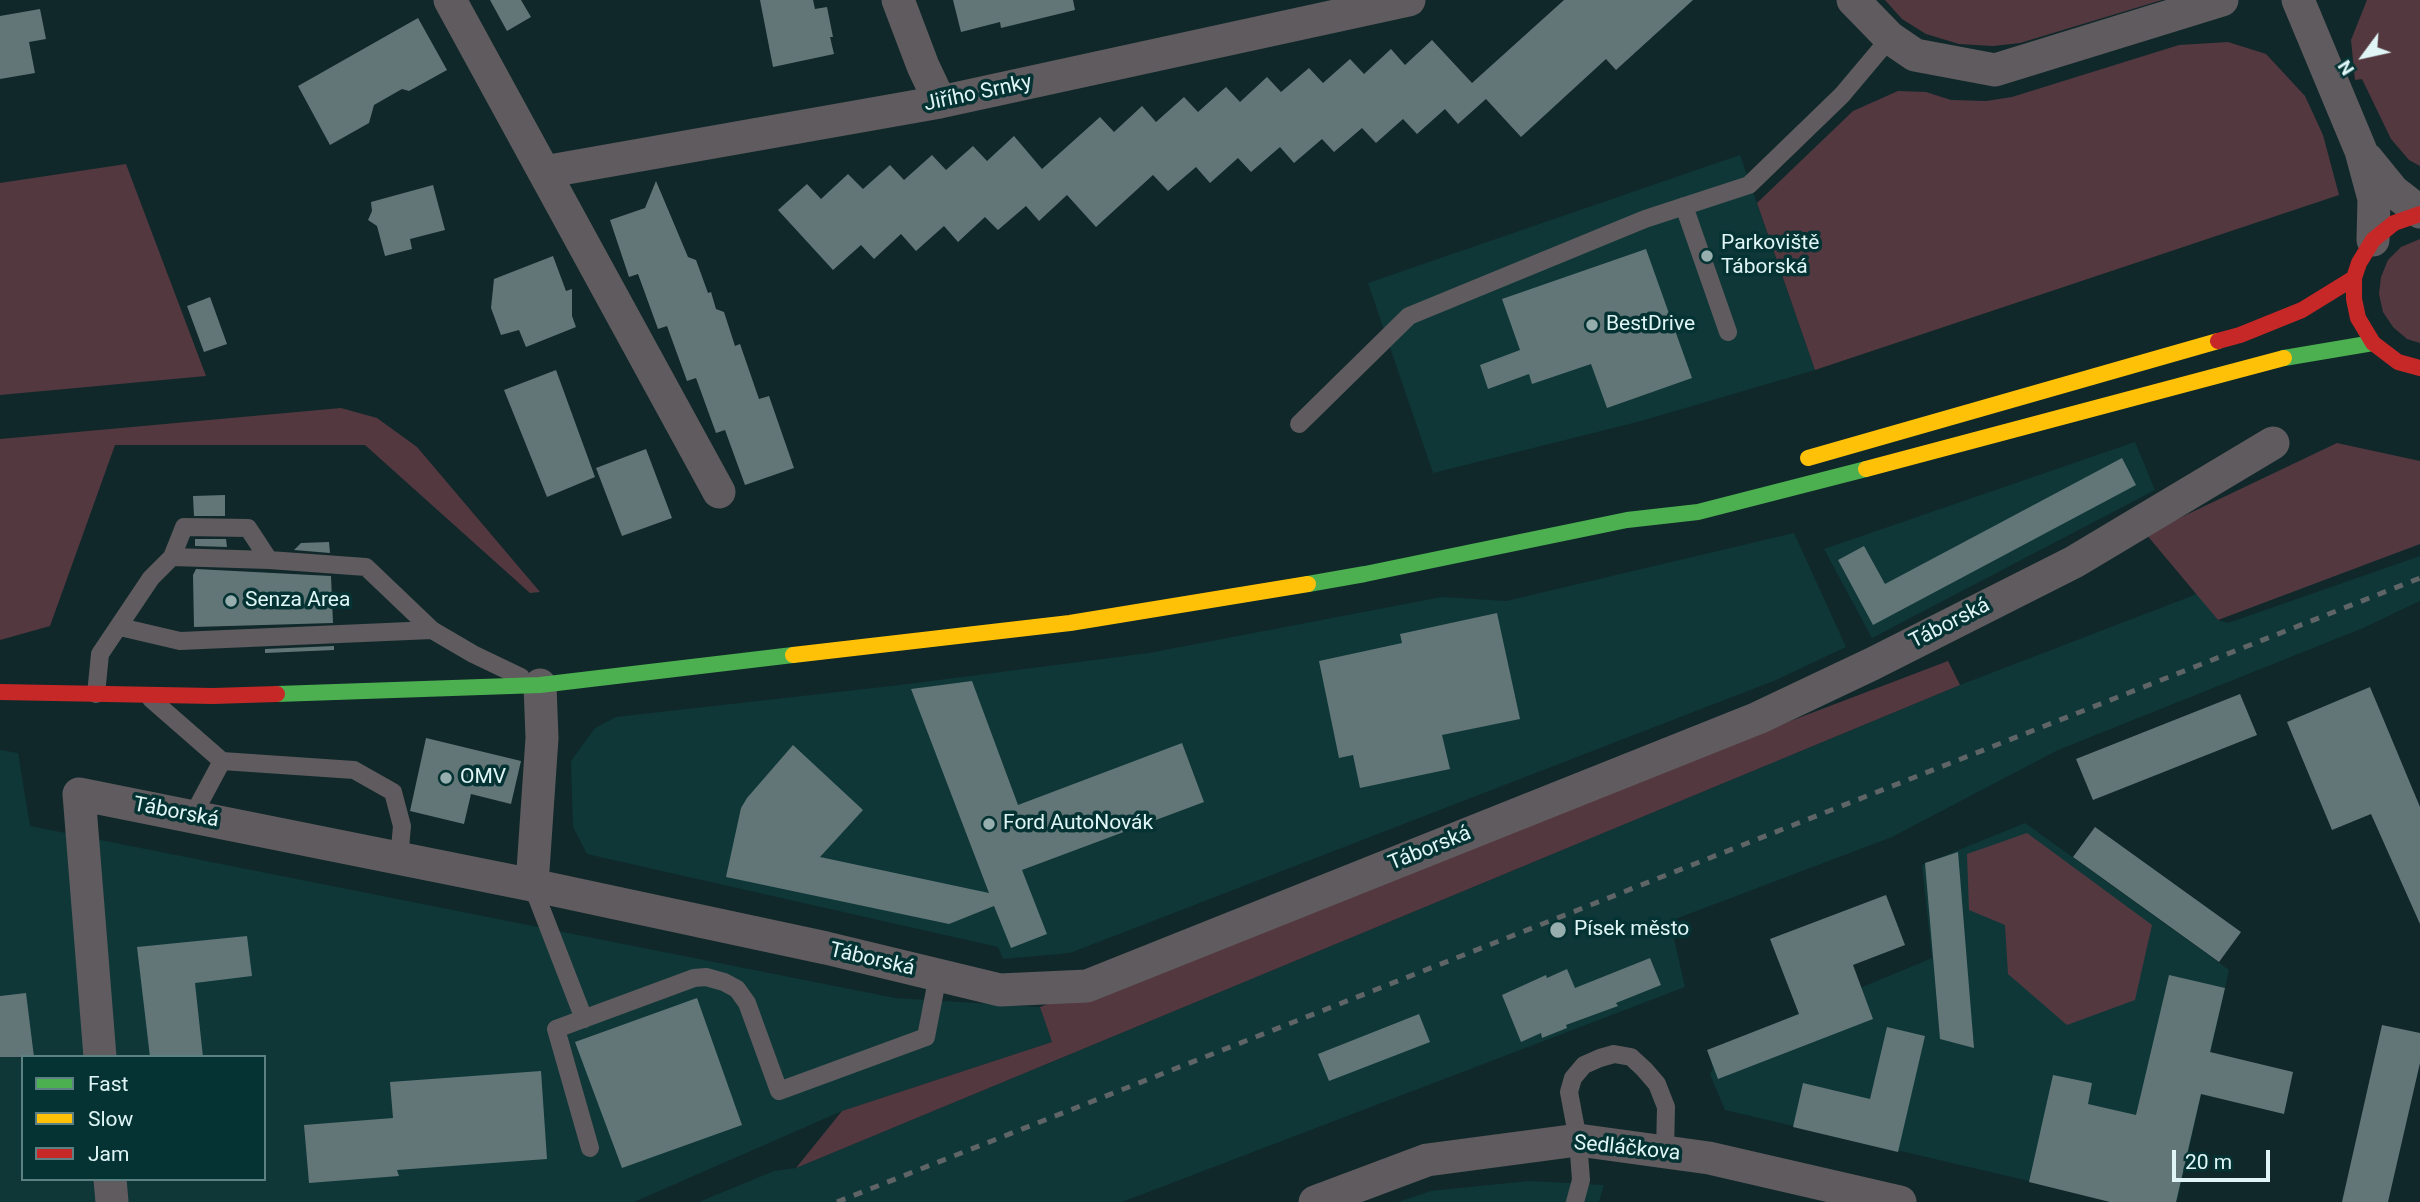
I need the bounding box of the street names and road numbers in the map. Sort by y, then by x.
street label: Jiřího Srnky [922,70,1034,118]
street label: Táborská [1906,593,1994,655]
street label: Táborská [131,792,221,834]
street label: Táborská [1385,821,1475,877]
street label: Táborská [827,938,917,982]
street label: Sedláčkova [1573,1131,1681,1167]

